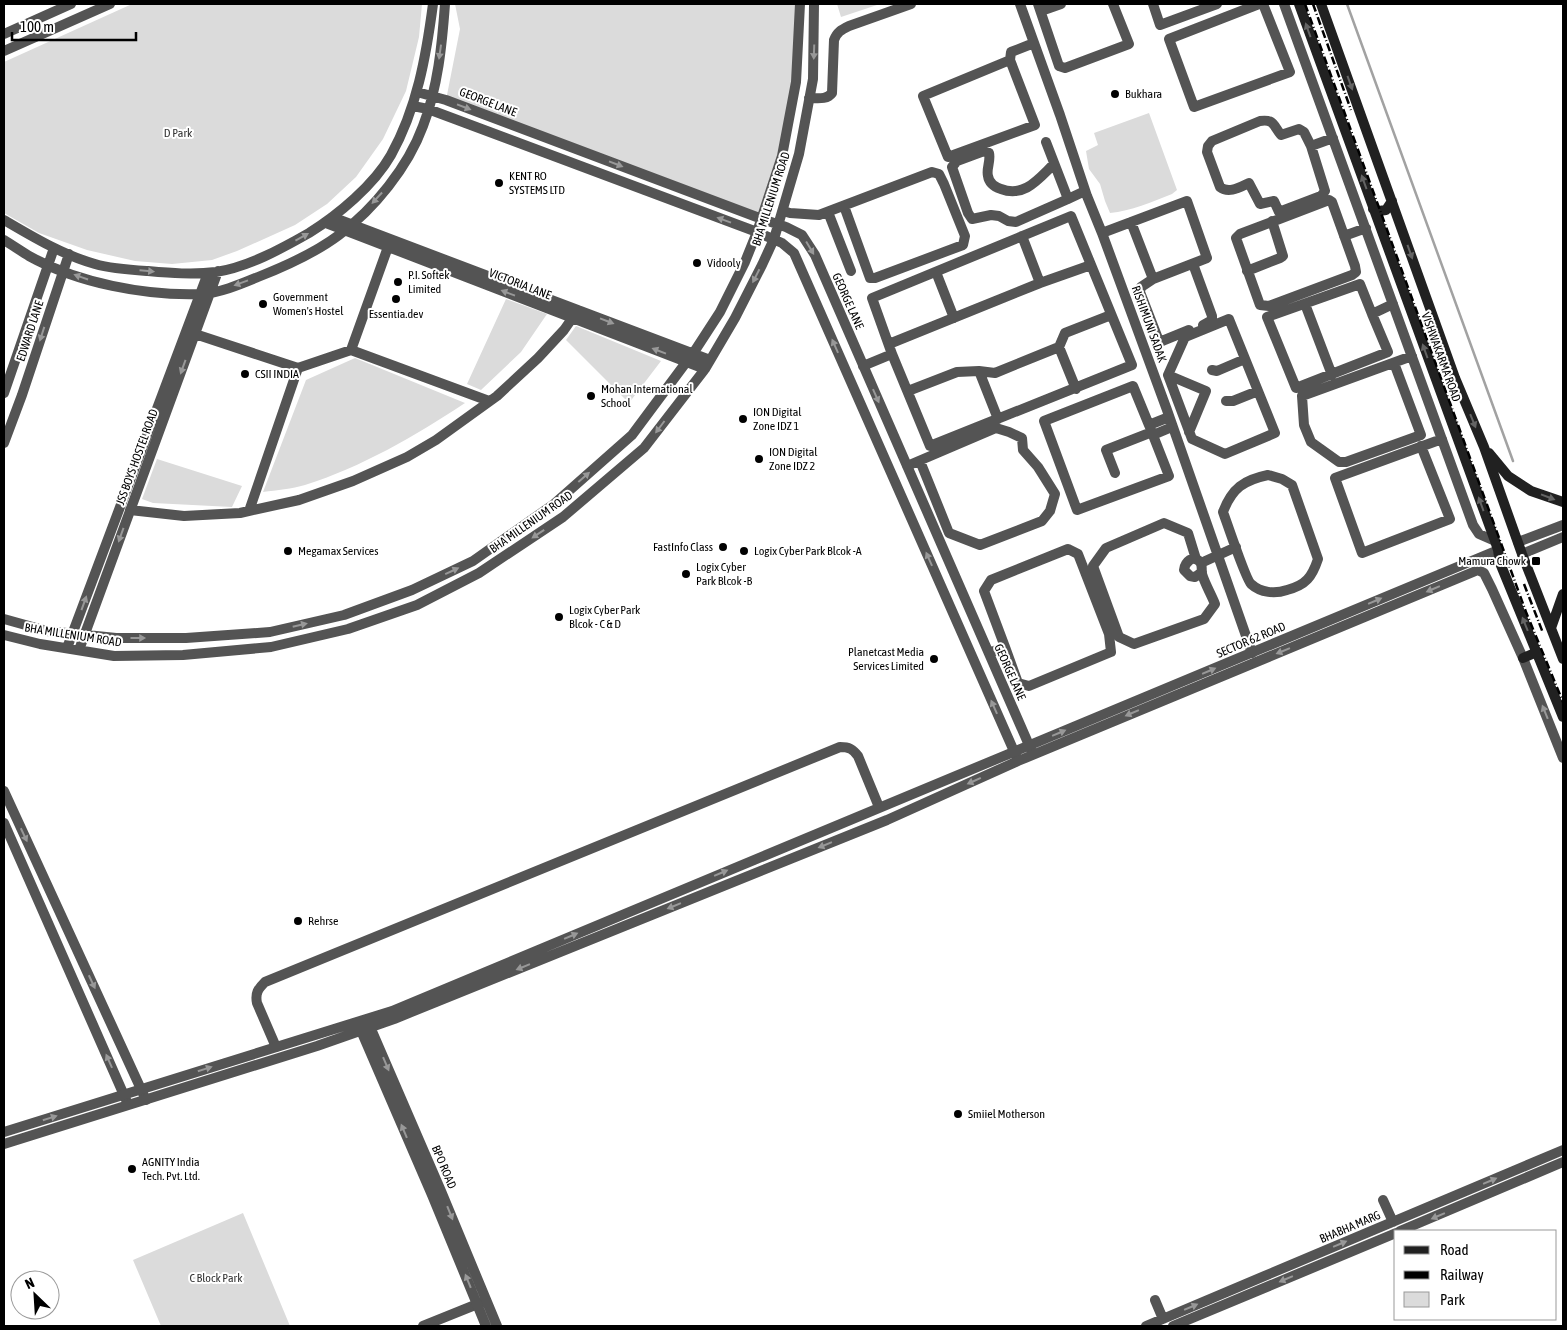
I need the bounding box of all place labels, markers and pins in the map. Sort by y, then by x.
place label: Bukhara [1125,87,1162,101]
marker: Bukhara [1109,88,1121,100]
place label: KENT RO SYSTEMS LTD [509,169,565,197]
marker: KENT RO SYSTEMS LTD [493,177,505,189]
place label: Vidooly [707,256,741,270]
marker: Vidooly [691,257,703,269]
place label: P.I. Softek Limited [408,268,450,296]
marker: P.I. Softek Limited [392,276,404,288]
place label: Government Women's Hostel [273,290,344,318]
marker: Essentia.dev [390,293,402,305]
marker: Government Women's Hostel [257,298,269,310]
place label: Essentia.dev [369,307,423,321]
place label: CSII INDIA [255,367,299,381]
marker: CSII INDIA [239,368,251,380]
place label: Mohan International School [601,382,693,410]
marker: Mohan International School [585,390,597,402]
place label: ION Digital Zone IDZ 1 [753,405,802,433]
marker: ION Digital Zone IDZ 1 [737,413,749,425]
place label: ION Digital Zone IDZ 2 [769,445,818,473]
marker: ION Digital Zone IDZ 2 [753,453,765,465]
place label: FastInfo Class [653,540,713,554]
marker: FastInfo Class [717,541,729,553]
place label: Megamax Services [298,544,379,558]
place label: Logix Cyber Park Blcok -A [754,544,862,558]
marker: Megamax Services [282,545,294,557]
marker: Logix Cyber Park Blcok -A [738,545,750,557]
place label: Mamura Chowk [1458,554,1527,568]
marker: Mamura Chowk [1530,555,1542,567]
place label: Logix Cyber Park Blcok -B [696,560,752,588]
marker: Logix Cyber Park Blcok -B [680,568,692,580]
place label: Logix Cyber Park Blcok - C & D [569,603,641,631]
marker: Logix Cyber Park Blcok - C & D [553,611,565,623]
place label: Planetcast Media Services Limited [848,645,924,673]
marker: Planetcast Media Services Limited [928,653,940,665]
place label: Rehrse [308,914,339,928]
marker: Rehrse [292,915,304,927]
place label: Smiiel Motherson [968,1107,1045,1121]
marker: Smiiel Motherson [952,1108,964,1120]
place label: AGNITY India Tech. Pvt. Ltd. [142,1155,200,1183]
marker: AGNITY India Tech. Pvt. Ltd. [126,1163,138,1175]

